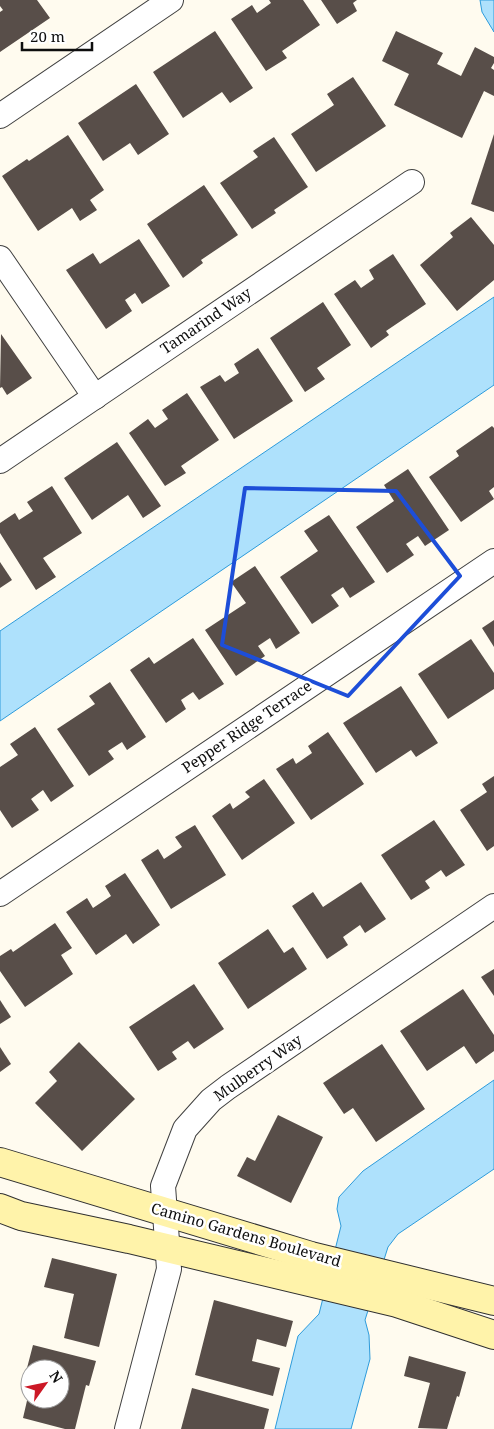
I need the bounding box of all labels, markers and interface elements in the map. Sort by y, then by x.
scale bar [22,20,92,52]
text: 20 m [30,26,65,46]
street label: Tamarind Way [156,282,255,358]
street label: Pepper Ridge Terrace [178,675,315,777]
street label: Mulberry Way [209,1029,306,1105]
street label: Camino Gardens Boulevard [149,1197,344,1271]
north arrow [20,1359,70,1409]
text: N [45,1367,67,1386]

